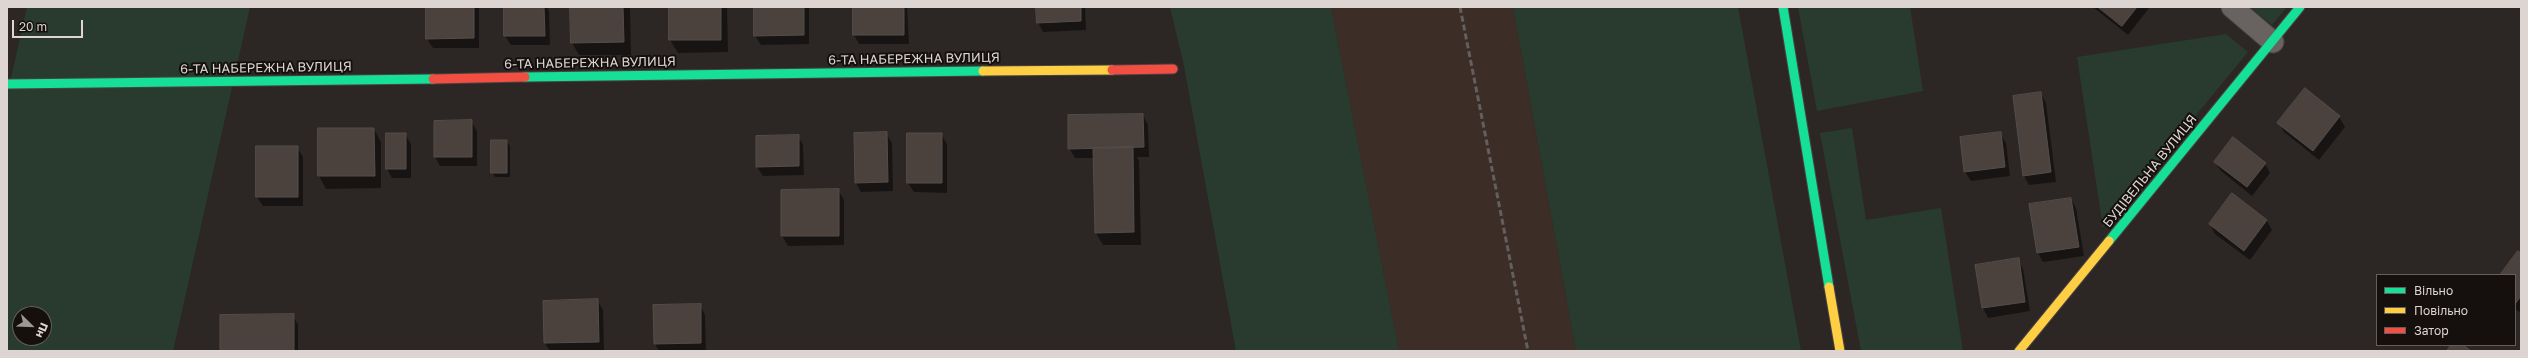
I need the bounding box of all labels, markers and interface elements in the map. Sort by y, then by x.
scale bar [14,12,85,38]
text: 20 m [19,19,47,34]
street label: 6-ТА НАБЕРЕЖНА ВУЛИЦЯ [828,50,1000,68]
street label: 6-ТА НАБЕРЕЖНА ВУЛИЦЯ [504,54,676,72]
street label: 6-ТА НАБЕРЕЖНА ВУЛИЦЯ [180,59,352,77]
street label: БУДІВЕЛЬНА ВУЛИЦЯ [2100,112,2200,230]
legend [2376,274,2516,346]
text: Вільно [2414,283,2453,298]
text: Повільно [2414,303,2468,318]
north arrow [12,306,52,346]
text: Пн [34,321,51,340]
text: Затор [2414,323,2449,338]

